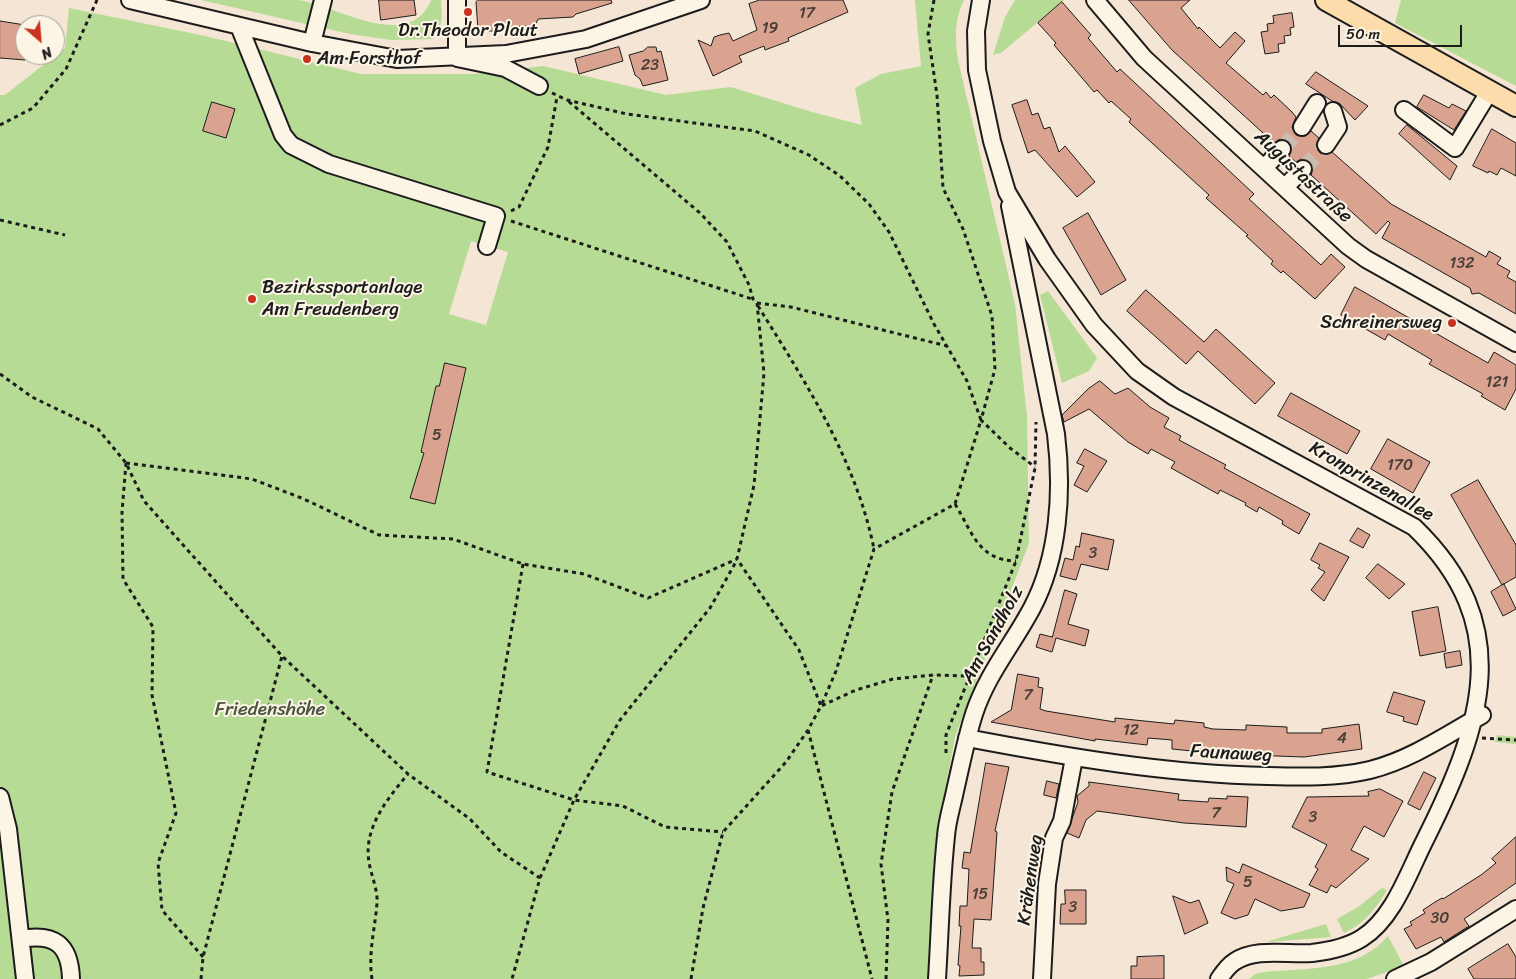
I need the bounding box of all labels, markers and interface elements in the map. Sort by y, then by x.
house number: 17 [799,4,815,24]
marker: Dr.Theodor Plaut [462,6,474,18]
north arrow [15,15,65,65]
scale bar [1341,15,1465,47]
house number: 19 [762,19,778,39]
place label: Dr.Theodor Plaut [398,20,538,42]
text: 50 m [1346,21,1380,47]
text: N [37,40,57,66]
place label: Am Forsthof [317,48,421,70]
marker: Am Forsthof [301,53,313,65]
house number: 23 [641,56,659,76]
street label: Augustastraße [1249,126,1357,228]
house number: 132 [1450,254,1474,274]
place label: Bezirkssportanlage Am Freudenberg [262,277,422,321]
marker: Bezirkssportanlage Am Freudenberg [246,293,258,305]
place label: Schreinersweg [1320,312,1442,334]
marker: Schreinersweg [1446,317,1458,329]
house number: 121 [1486,373,1508,393]
house number: 5 [432,426,442,446]
street label: Kronprinzenallee [1305,437,1437,527]
house number: 170 [1387,456,1413,476]
house number: 3 [1089,544,1097,564]
street label: Am Sandholz [957,582,1029,688]
house number: 7 [1023,686,1033,706]
park label: Friedenshöhe [215,699,325,721]
house number: 12 [1123,721,1139,741]
house number: 4 [1337,729,1347,749]
street label: Faunaweg [1189,740,1273,768]
house number: 7 [1211,804,1221,824]
house number: 3 [1309,808,1317,828]
street label: Krähenweg [1013,833,1049,927]
house number: 5 [1243,873,1253,893]
house number: 15 [972,885,988,905]
house number: 3 [1069,898,1077,918]
house number: 30 [1431,909,1449,929]

